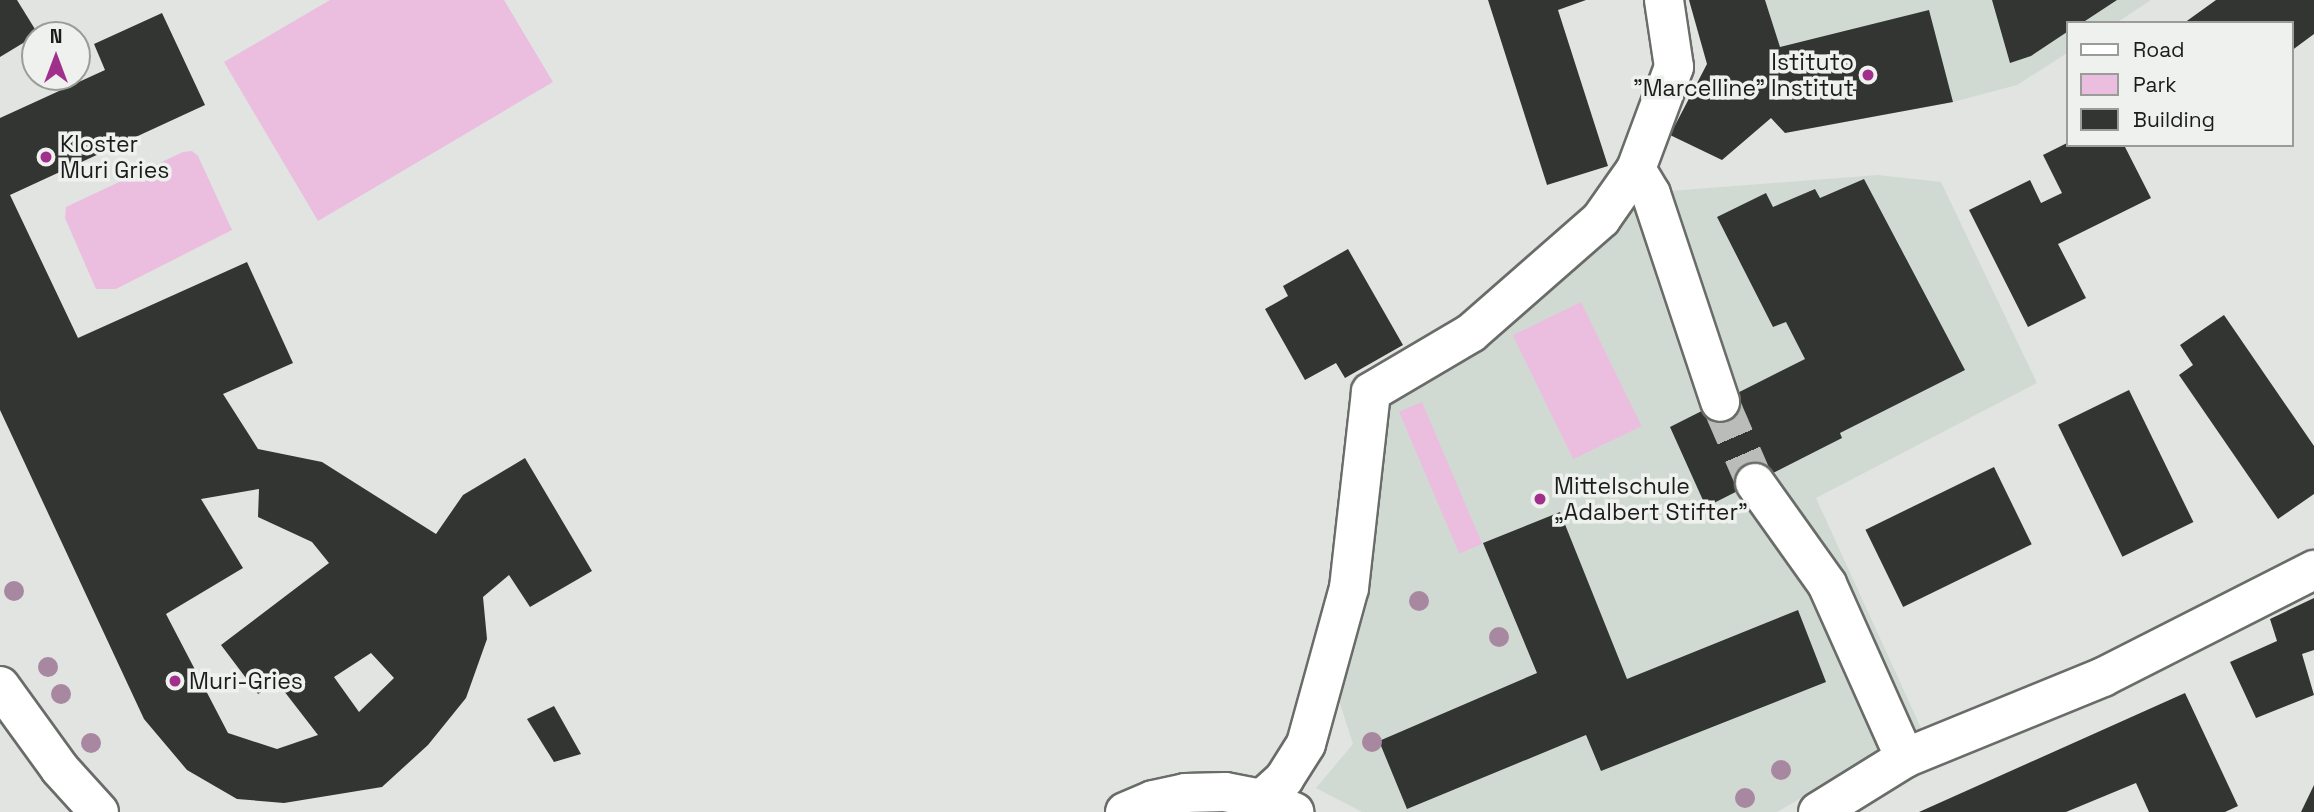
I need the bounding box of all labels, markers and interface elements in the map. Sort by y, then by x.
north arrow [21,21,91,91]
legend [2066,21,2293,147]
text: N [50,24,62,49]
text: Road [2133,36,2185,63]
place label: Istituto "Marcelline" Institut [1633,48,1854,102]
marker: Istituto "Marcelline" Institut [1860,67,1876,83]
text: Park [2133,71,2177,98]
text: Building [2133,106,2215,133]
place label: Kloster Muri Gries [60,130,169,184]
marker: Kloster Muri Gries [38,149,54,165]
place label: Mittelschule „Adalbert Stifter” [1554,472,1748,526]
marker: Mittelschule „Adalbert Stifter” [1532,491,1548,507]
place label: Muri-Gries [189,667,303,695]
marker: Muri-Gries [167,673,183,689]

